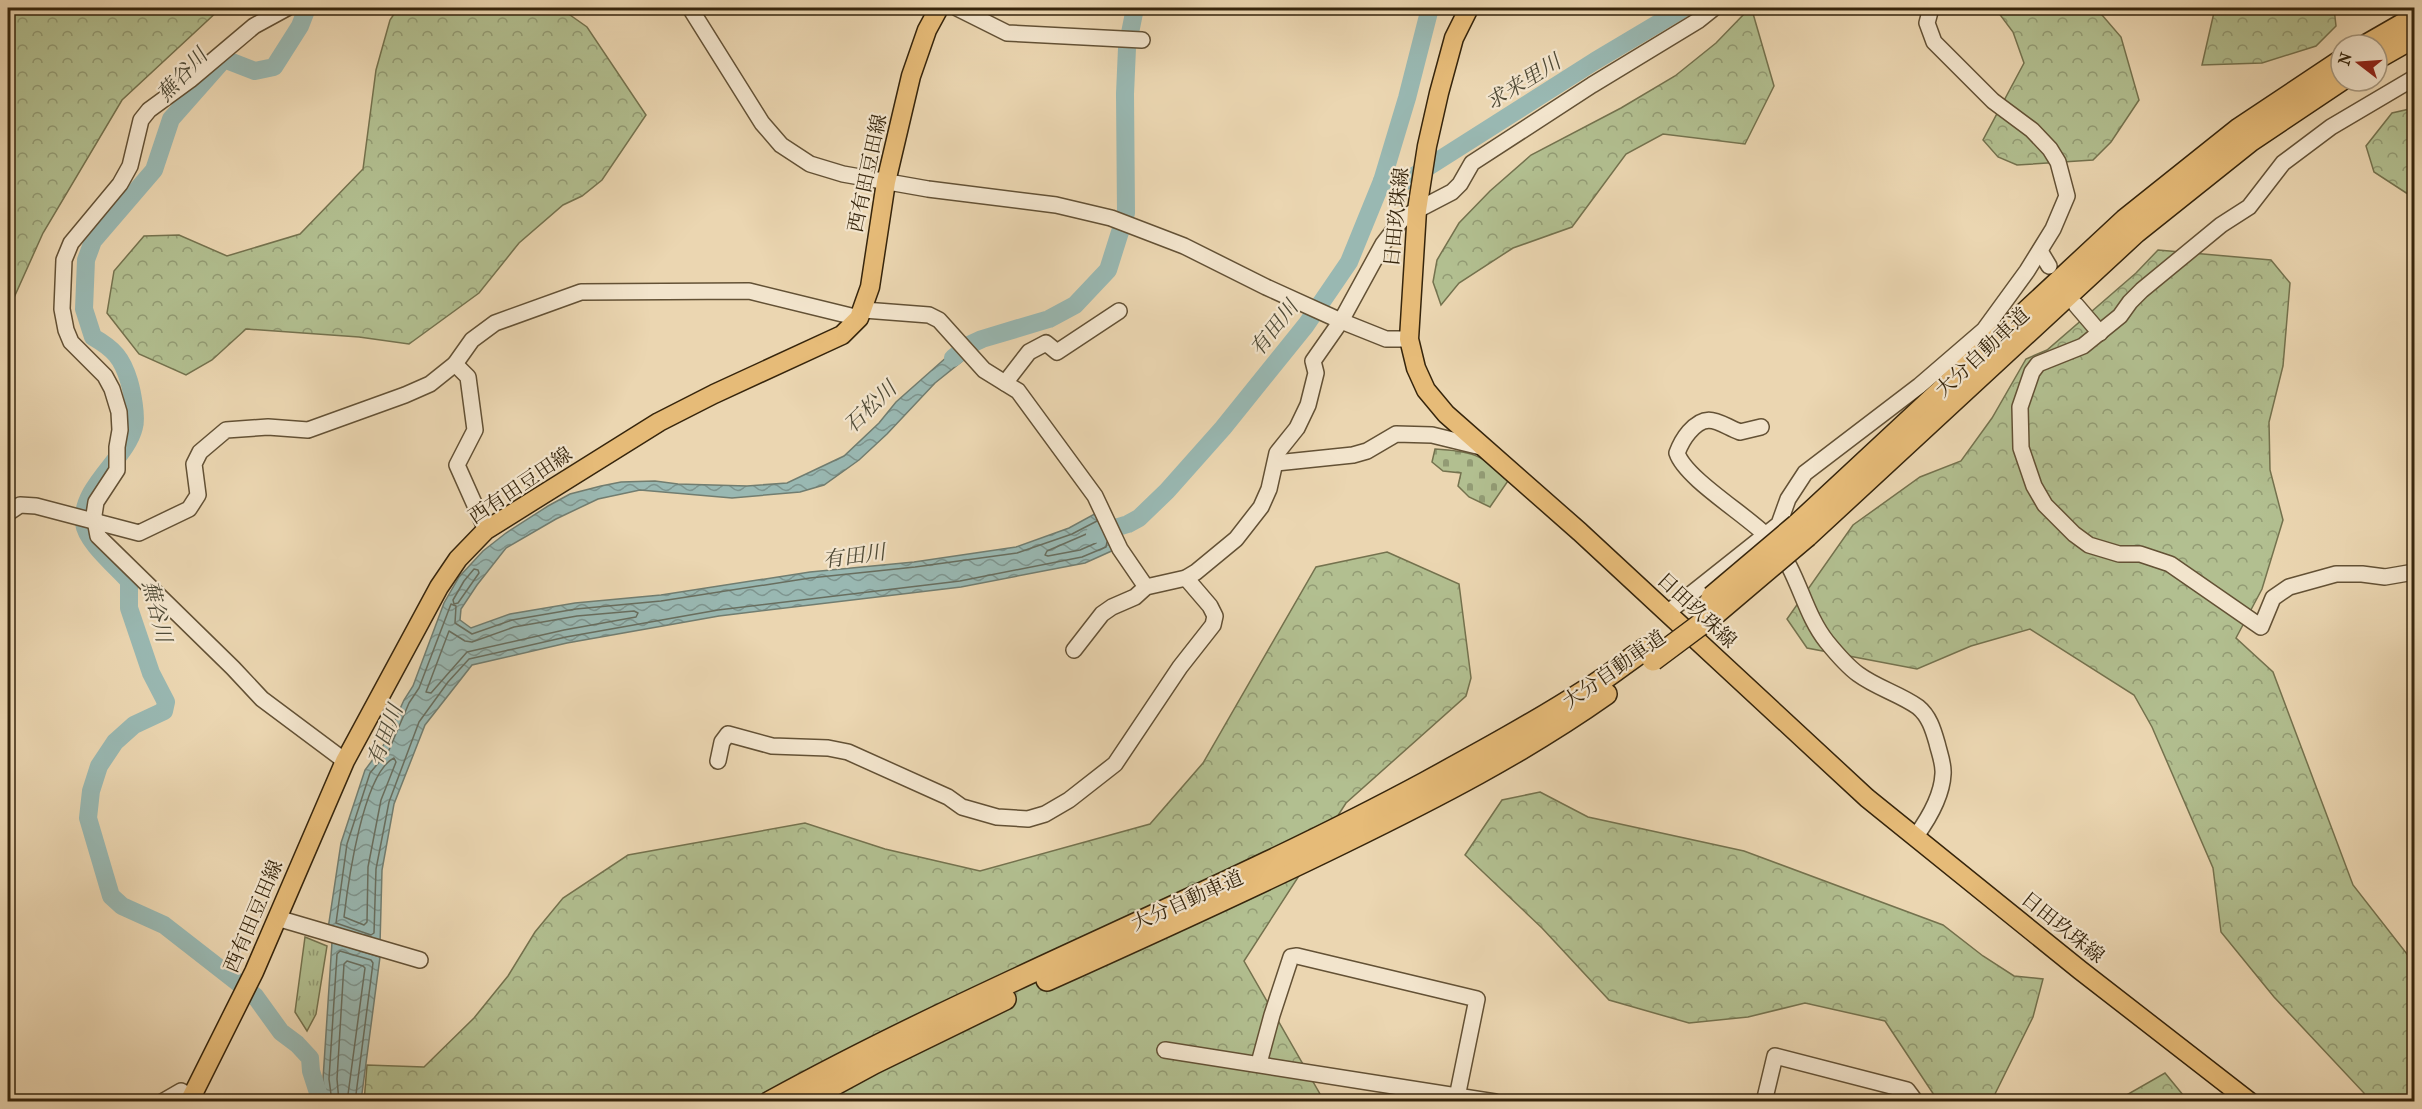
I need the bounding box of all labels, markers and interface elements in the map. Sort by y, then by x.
north arrow [2329,33,2389,93]
water label: 蕪谷川 [152,42,214,106]
water label: 求来里川 [1481,49,1567,114]
text: N [2334,49,2356,67]
street label: 西有田豆田線 [844,112,891,234]
street label: 日田玖珠線 [1380,166,1413,268]
water label: 有田川 [1245,294,1304,360]
street label: 大分自動車道 [1931,303,2034,402]
water label: 石松川 [839,375,902,438]
street label: 西有田豆田線 [464,442,576,529]
water label: 有田川 [821,539,889,572]
street label: 日田玖珠線 [1652,568,1741,653]
water label: 蕪谷川 [138,578,177,646]
street label: 大分自動車道 [1559,626,1670,713]
water label: 有田川 [363,699,408,769]
street label: 西有田豆田線 [219,856,287,976]
street label: 大分自動車道 [1128,866,1247,935]
street label: 日田玖珠線 [2017,887,2109,968]

